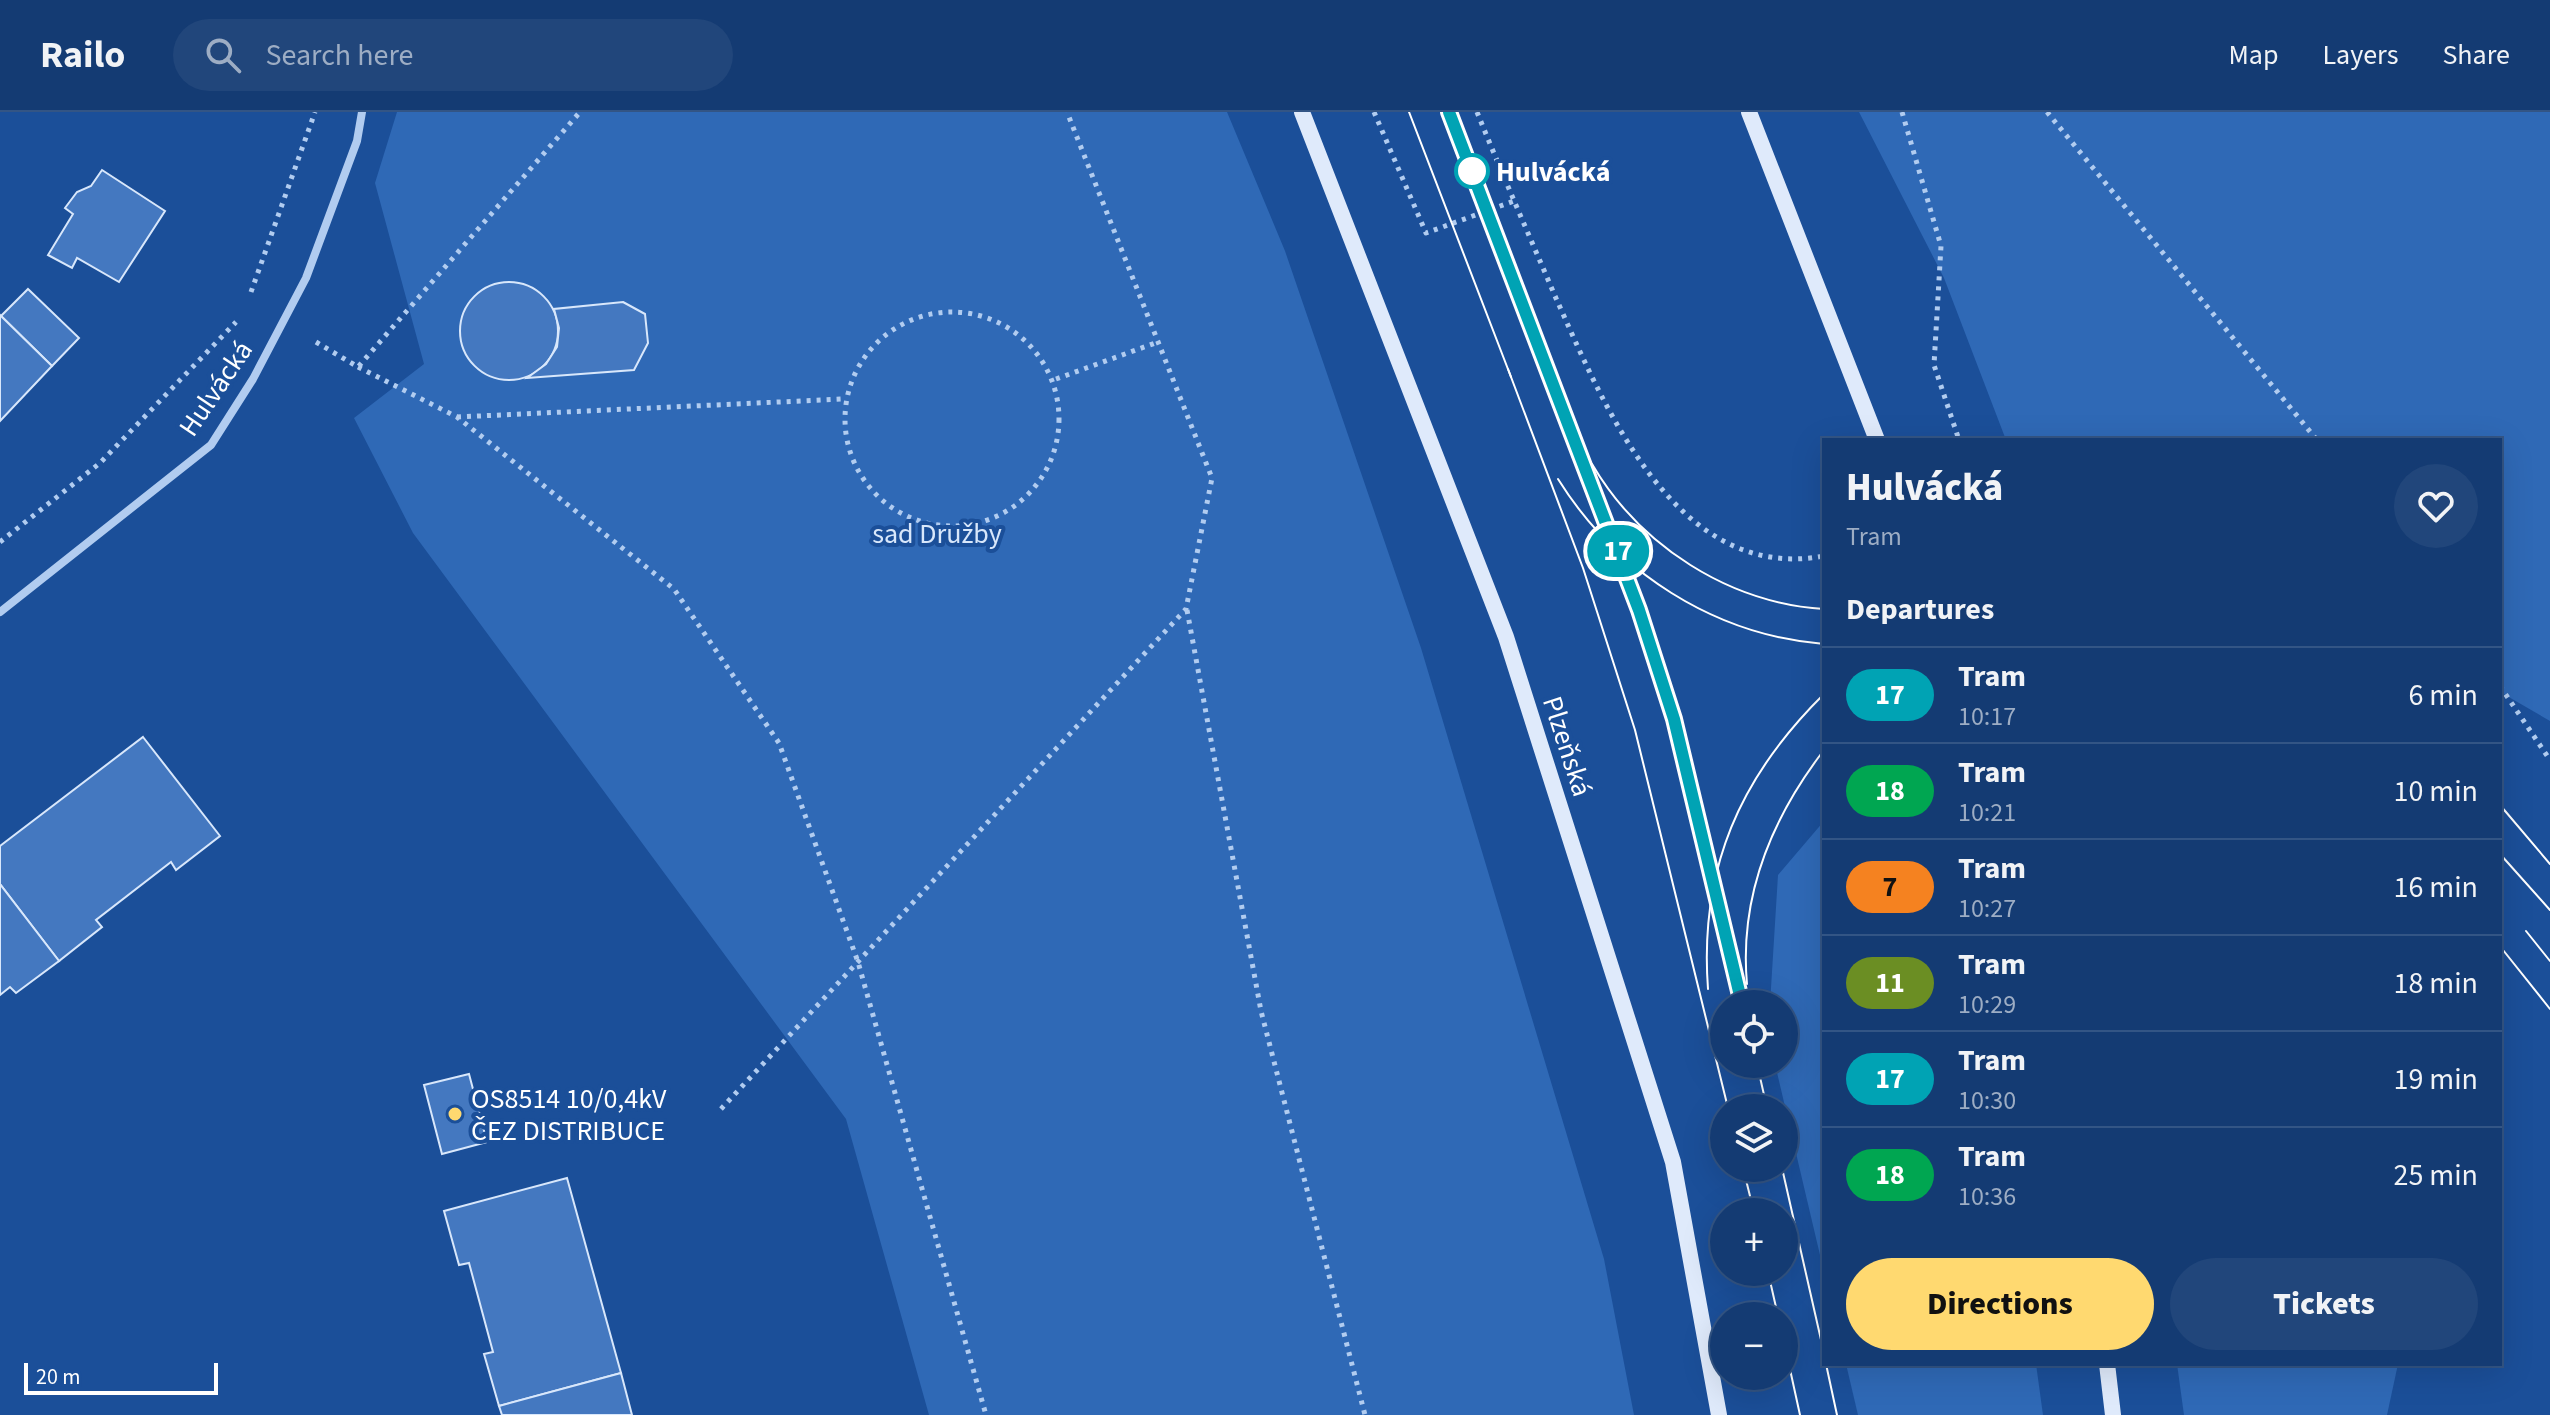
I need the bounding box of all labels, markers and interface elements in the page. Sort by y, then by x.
search box [173,19,733,91]
text: Railo [40,28,125,82]
icon: search [201,33,245,77]
text: Search here [265,34,413,77]
text: Map [2228,35,2278,75]
text: Layers [2322,35,2398,75]
text: Share [2442,35,2510,75]
place label: Hulvácká [1496,152,1611,192]
marker: Hulvácká [1455,154,1489,188]
street label: Hulvácká [169,333,263,444]
text: Hulvácká [1846,461,2003,515]
button: heart [2394,464,2478,548]
park label: sad Družby [872,514,1002,554]
text: Tram [1846,518,1902,555]
line badge: 17 [1582,525,1654,577]
text: 17 [1603,531,1633,571]
text: Departures [1846,588,1994,631]
text: Tram [1958,655,2026,698]
text: 6 min [2408,674,2478,717]
text: 17 [1875,675,1905,715]
street label: Plzeňská [1532,691,1602,802]
text: 10:17 [1958,698,2016,735]
text: Tram [1958,751,2026,794]
text: 10 min [2394,770,2478,813]
text: 18 [1875,771,1905,811]
text: 10:21 [1958,794,2016,831]
text: Tram [1958,847,2026,890]
text: 16 min [2394,866,2478,909]
text: 7 [1883,867,1897,907]
text: 10:27 [1958,890,2016,927]
text: Tram [1958,943,2026,986]
text: 18 min [2394,962,2478,1005]
text: 11 [1875,963,1905,1003]
text: 10:29 [1958,986,2016,1023]
map controls [1710,990,1798,1390]
button: locate [1710,990,1798,1078]
text: Tram [1958,1039,2026,1082]
text: 19 min [2394,1058,2478,1101]
text: 17 [1875,1059,1905,1099]
place label: OS8514 10/0,4kV ČEZ DISTRIBUCE [471,1079,667,1151]
text: 10:30 [1958,1082,2016,1119]
button: layers [1710,1094,1798,1182]
marker: OS8514 10/0,4kV ČEZ DISTRIBUCE [446,1105,464,1123]
text: Tram [1958,1135,2026,1178]
text: 25 min [2394,1154,2478,1197]
text: 18 [1875,1155,1905,1195]
text: 10:36 [1958,1178,2016,1215]
button: + [1710,1198,1798,1286]
button: Directions [1846,1258,2154,1350]
button: Tickets [2170,1258,2478,1350]
button: − [1710,1302,1798,1390]
scale bar [24,1359,218,1395]
text: 20 m [36,1361,81,1393]

